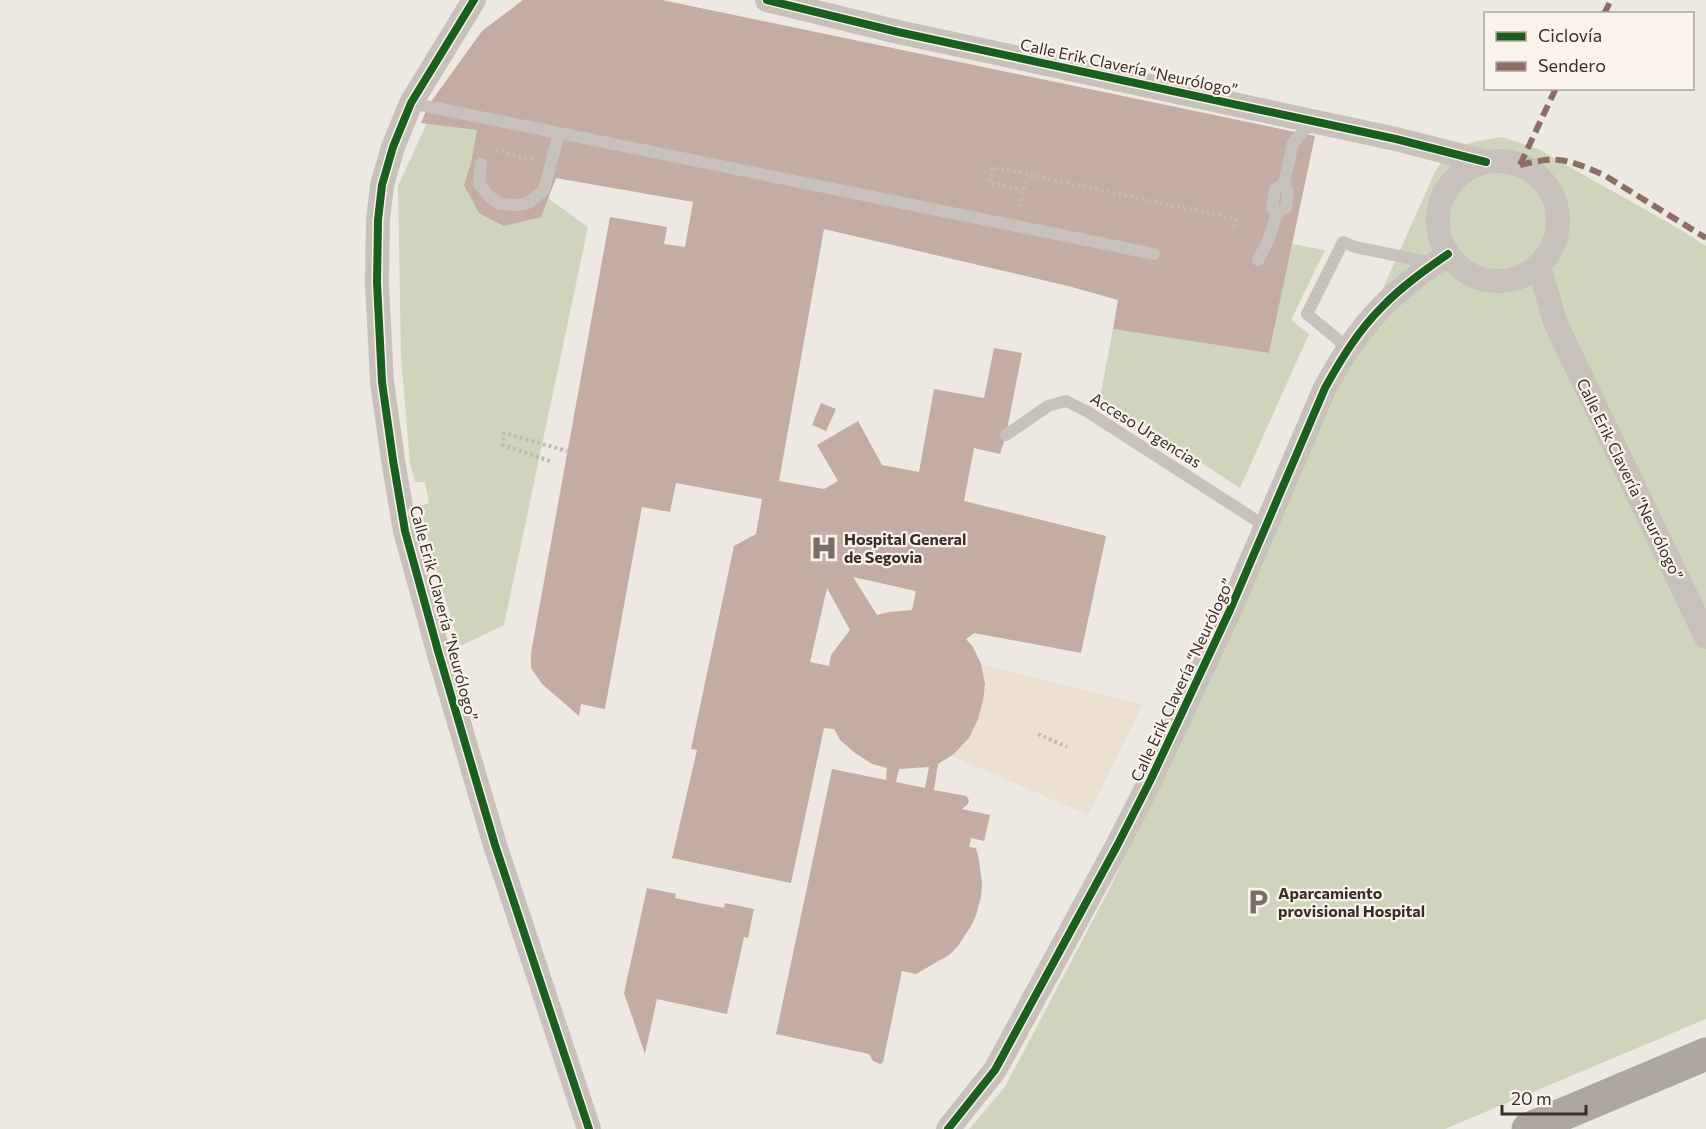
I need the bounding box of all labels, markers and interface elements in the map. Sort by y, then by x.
legend [1484,12,1694,90]
text: Ciclovía [1538,24,1602,46]
street label: Calle Erik Clavería “Neurólogo” [1019,34,1240,99]
text: Sendero [1538,54,1606,76]
street label: Calle Erik Clavería “Neurólogo” [1573,375,1688,583]
street label: Acceso Urgencias [1087,388,1205,471]
street label: Calle Erik Clavería “Neurólogo” [407,503,482,722]
place label: Hospital General de Segovia [844,529,966,566]
hospital icon: Hospital General de Segovia [809,533,839,563]
street label: Calle Erik Clavería “Neurólogo” [1126,575,1237,784]
place label: Aparcamiento provisional Hospital [1278,883,1425,920]
parking icon: Aparcamiento provisional Hospital [1243,887,1273,917]
scale bar [1502,1078,1586,1116]
text: 20 m [1511,1087,1552,1109]

